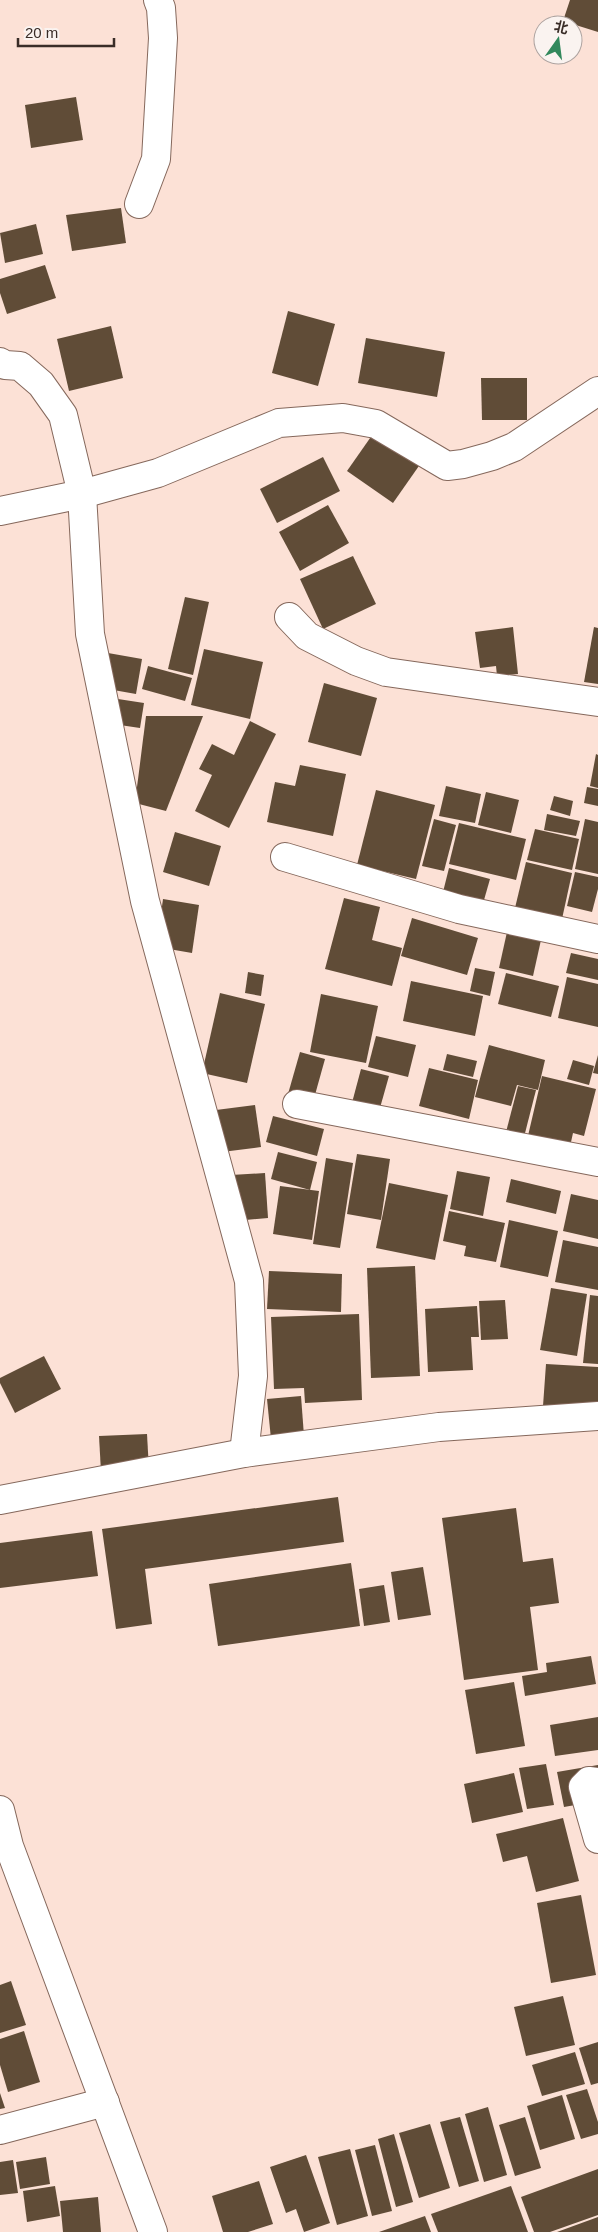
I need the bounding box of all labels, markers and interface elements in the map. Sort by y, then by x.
scale bar [18,15,114,47]
north arrow [533,15,583,65]
text: 北 [552,18,570,37]
text: 20 m [25,24,58,41]

